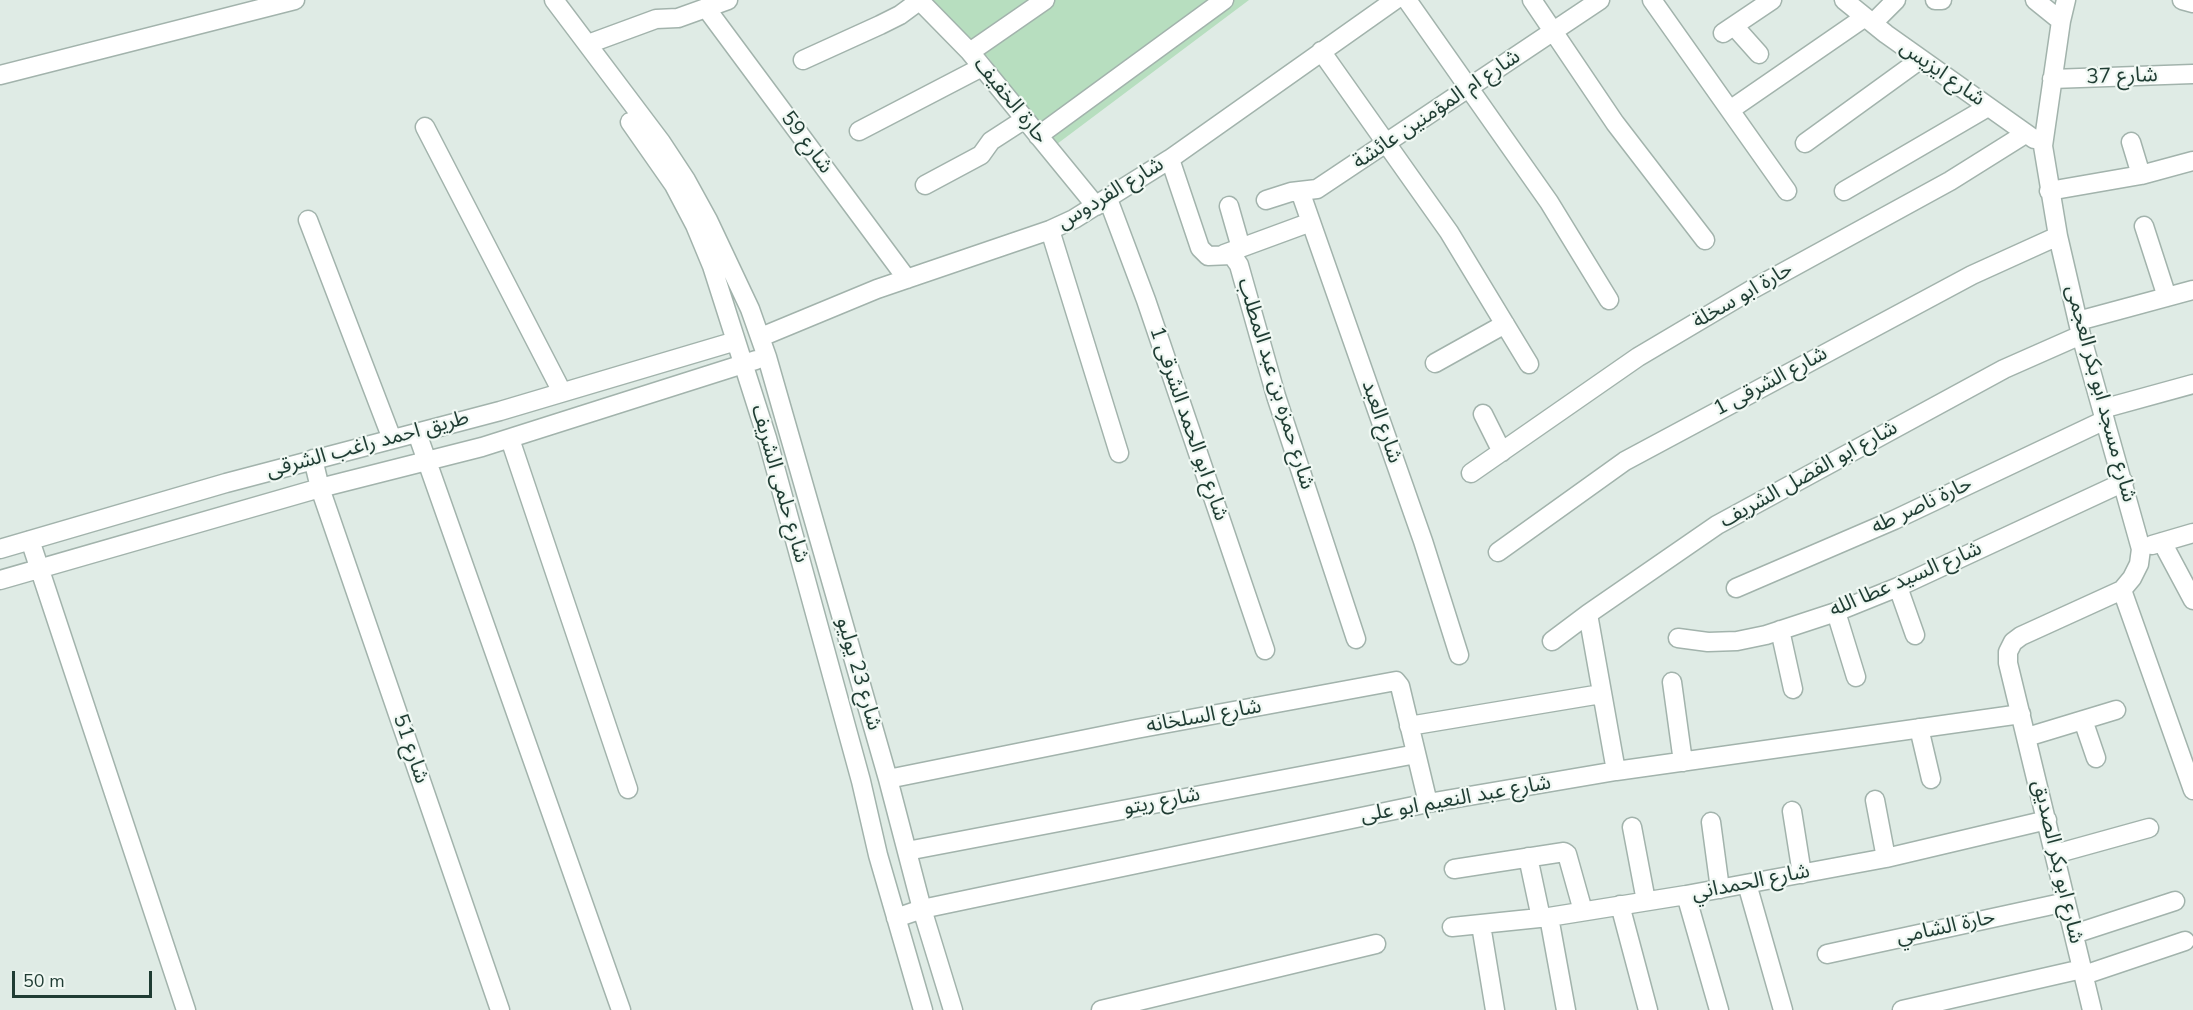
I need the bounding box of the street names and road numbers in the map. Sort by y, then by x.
street label: شارع ايزيس [1895,36,1989,112]
street label: شارع ام المؤمنين عائشة [1348,45,1526,175]
street label: حارة الخفيف [967,53,1053,149]
street label: شارع 37 [2086,63,2158,91]
street label: شارع 59 [774,107,838,179]
street label: شارع الفردوس [1053,152,1169,236]
street label: حارة ابو سخلة [1688,257,1798,335]
street label: شارع حمزه بن عبد المطلب [1231,275,1319,493]
street label: شارع مسجد ابو بكر العجمى [2059,283,2141,505]
street label: شارع ابو الحمد الشرقى 1 [1143,324,1233,524]
street label: شارع الشرقى 1 [1710,341,1832,423]
street label: شارع العبد [1355,377,1407,467]
street label: شارع حلمى الشريف [744,402,814,566]
street label: طريق احمد راغب الشرقى [264,406,472,484]
street label: شارع ابو الفضل الشريف [1716,416,1902,534]
street label: حارة ناصر طه [1868,472,1976,540]
street label: شارع السيد عطا الله [1826,537,1986,623]
street label: شارع 23 يوليو [830,615,886,733]
street label: شارع السلخانه [1145,694,1263,740]
street label: شارع 51 [386,711,434,787]
street label: شارع عبد النعيم ابو على [1359,771,1553,829]
street label: شارع ابو بكر الصديق [2026,778,2088,946]
street label: شارع ريتو [1122,782,1202,822]
street label: شارع الحمداني [1690,859,1812,907]
street label: حارة الشامي [1894,905,1998,951]

